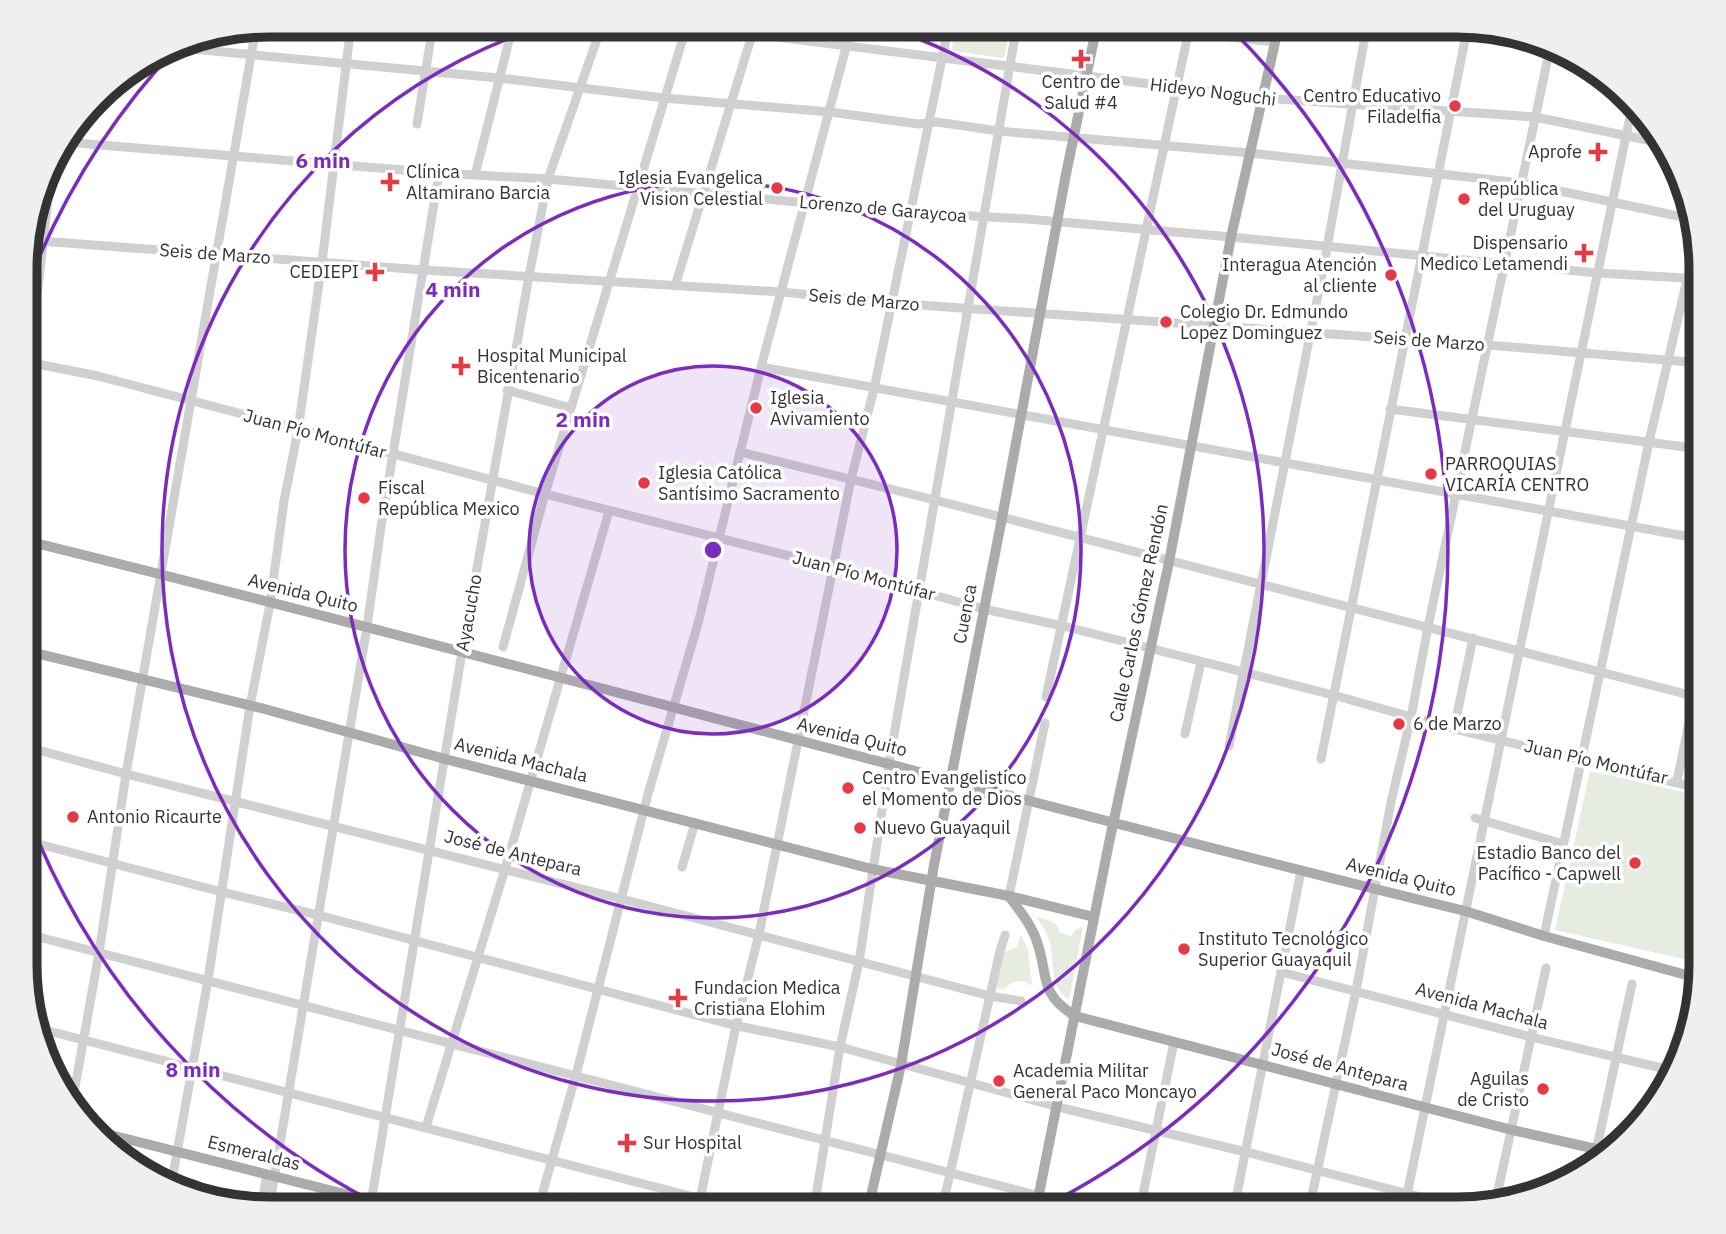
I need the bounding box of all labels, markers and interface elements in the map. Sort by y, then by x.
marker: Centro de Salud #4 [1071,49,1091,69]
place label: Centro de Salud #4 [1042,70,1120,114]
street label: Hideyo Noguchi [1149,72,1277,111]
place label: Centro Educativo Filadelfia [1303,84,1441,128]
marker: Centro Educativo Filadelfia [1447,98,1463,114]
place label: Aprofe [1528,140,1582,163]
marker: Aprofe [1588,142,1608,162]
text: 6 min [296,146,350,174]
place label: Clínica Altamirano Barcia [406,160,551,204]
place label: Iglesia Evangelica Vision Celestial [618,166,763,210]
marker: Clínica Altamirano Barcia [380,172,400,192]
place label: República del Uruguay [1478,177,1575,221]
marker: Iglesia Evangelica Vision Celestial [769,180,785,196]
street label: Lorenzo de Garaycoa [798,190,968,227]
marker: República del Uruguay [1456,191,1472,207]
place label: Dispensario Medico Letamendi [1420,231,1568,275]
street label: Seis de Marzo [159,238,271,269]
marker: Dispensario Medico Letamendi [1574,243,1594,263]
place label: Interagua Atención al cliente [1222,253,1377,297]
place label: CEDIEPI [289,260,359,283]
marker: CEDIEPI [365,262,385,282]
marker: Interagua Atención al cliente [1383,267,1399,283]
text: 4 min [426,275,480,303]
street label: Seis de Marzo [807,283,921,316]
place label: Colegio Dr. Edmundo Lopez Dominguez [1180,300,1348,344]
marker: Colegio Dr. Edmundo Lopez Dominguez [1158,314,1174,330]
street label: Seis de Marzo [1373,325,1485,356]
place label: Hospital Municipal Bicentenario [477,344,627,388]
marker: Hospital Municipal Bicentenario [451,356,471,376]
place label: Iglesia Avivamiento [770,386,870,430]
marker: Iglesia Avivamiento [748,400,764,416]
street label: Juan Pío Montúfar [241,403,389,464]
text: 2 min [556,405,610,433]
place label: PARROQUIAS VICARÍA CENTRO [1445,452,1589,496]
place label: Iglesia Católica Santísimo Sacramento [658,461,840,505]
marker: PARROQUIAS VICARÍA CENTRO [1423,466,1439,482]
marker: Iglesia Católica Santísimo Sacramento [636,475,652,491]
place label: Fiscal República Mexico [378,476,519,520]
marker: Fiscal República Mexico [356,490,372,506]
street label: Calle Carlos Gómez Rendón [1104,502,1173,724]
centre of rings [701,538,725,562]
street label: Juan Pío Montúfar [790,545,938,606]
street label: Avenida Quito [246,568,361,617]
street label: Ayacucho [450,572,487,653]
street label: Cuenca [947,582,982,646]
street label: Avenida Quito [795,712,910,761]
place label: 6 de Marzo [1413,712,1502,735]
marker: 6 de Marzo [1391,716,1407,732]
street label: Avenida Machala [452,732,590,787]
street label: Juan Pío Montúfar [1522,734,1671,789]
place label: Centro Evangelistico el Momento de Dios [862,766,1027,810]
marker: Centro Evangelistico el Momento de Dios [840,780,856,796]
place label: Antonio Ricaurte [87,805,222,828]
marker: Antonio Ricaurte [65,809,81,825]
place label: Nuevo Guayaquil [874,816,1010,839]
marker: Nuevo Guayaquil [852,820,868,836]
street label: José de Antepara [442,824,585,881]
place label: Estadio Banco del Pacífico - Capwell [1477,841,1621,885]
street label: Avenida Quito [1344,852,1459,901]
marker: Estadio Banco del Pacífico - Capwell [1627,855,1643,871]
place label: Instituto Tecnológico Superior Guayaquil [1198,927,1368,971]
marker: Instituto Tecnológico Superior Guayaquil [1176,941,1192,957]
place label: Fundacion Medica Cristiana Elohim [694,976,841,1020]
street label: Avenida Machala [1413,977,1551,1034]
marker: Fundacion Medica Cristiana Elohim [668,988,688,1008]
street label: José de Antepara [1269,1037,1411,1096]
text: 8 min [166,1055,220,1083]
place label: Academia Militar General Paco Moncayo [1013,1059,1197,1103]
place label: Aguilas de Cristo [1457,1067,1529,1111]
marker: Academia Militar General Paco Moncayo [991,1073,1007,1089]
marker: Aguilas de Cristo [1535,1081,1551,1097]
street label: Esmeraldas [205,1130,303,1175]
place label: Sur Hospital [643,1131,742,1154]
marker: Sur Hospital [617,1133,637,1153]

